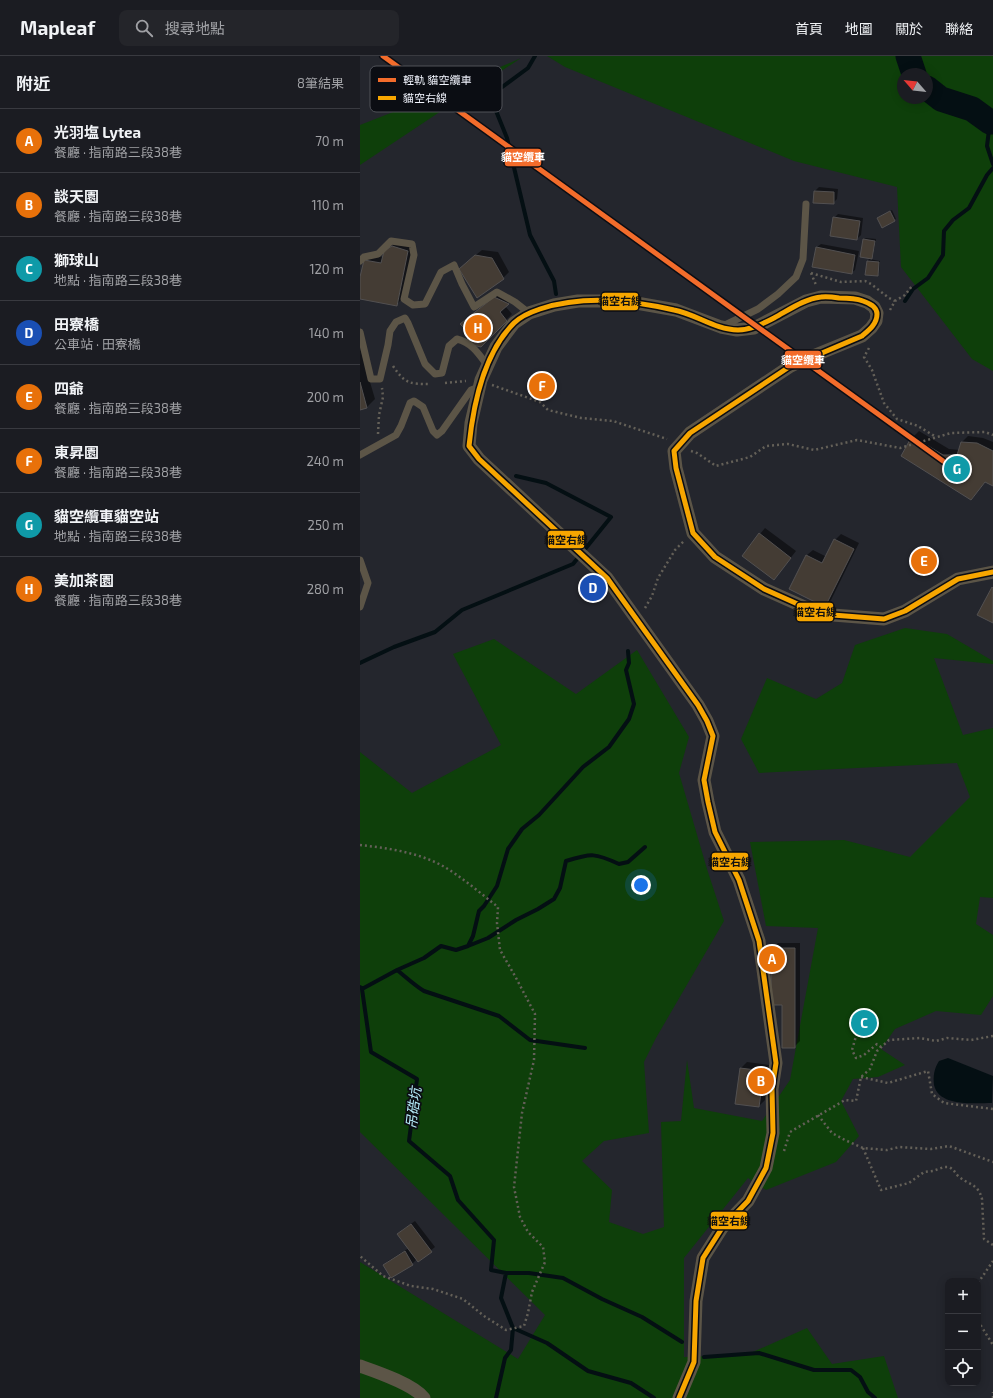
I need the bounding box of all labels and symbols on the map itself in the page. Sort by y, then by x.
legend [370,66,502,112]
north arrow [897,68,933,104]
text: 輕軌 貓空纜車 [403,73,471,86]
text: 貓空右線 [403,91,447,104]
line badge: 貓空纜車 [504,148,542,167]
text: 貓空纜車 [501,150,545,163]
line badge: 貓空右線 [601,292,639,311]
text: 貓空右線 [598,294,642,307]
pin: H [465,313,491,343]
line badge: 貓空纜車 [784,350,822,369]
text: 貓空纜車 [781,353,825,366]
pin: F [529,371,555,401]
pin: G [944,454,970,484]
line badge: 貓空右線 [547,530,585,549]
text: 貓空右線 [544,533,588,546]
pin: E [911,546,937,576]
pin: D [580,573,606,603]
line badge: 貓空右線 [796,602,834,622]
text: 貓空右線 [793,605,837,618]
line badge: 貓空右線 [711,852,749,871]
text: 貓空右線 [708,855,752,868]
your location [631,875,651,895]
pin: A [759,944,785,974]
pin: C [851,1008,877,1038]
pin: B [748,1066,774,1096]
water label: 吊硞坑 [402,1084,424,1130]
line badge: 貓空右線 [710,1211,748,1230]
text: 貓空右線 [707,1214,751,1227]

